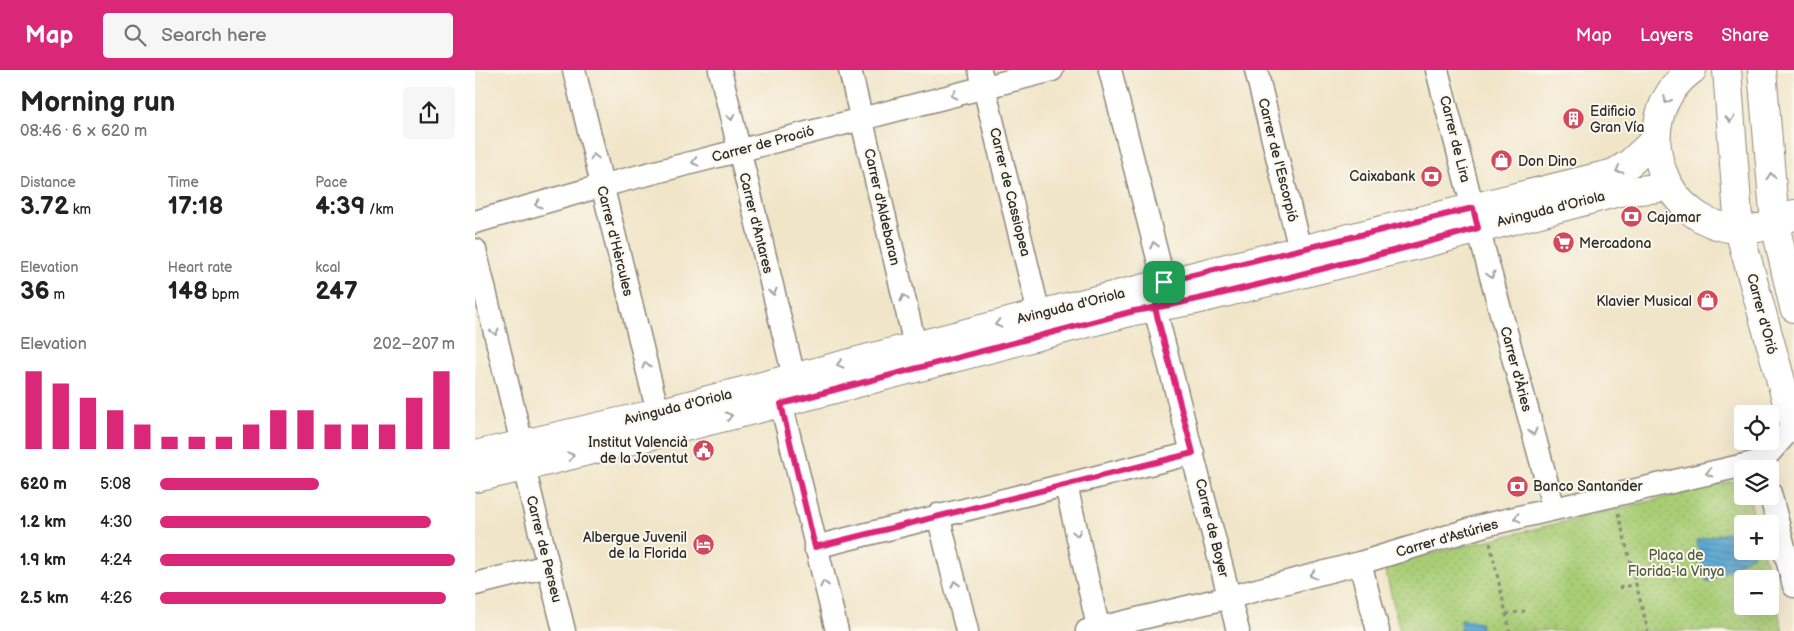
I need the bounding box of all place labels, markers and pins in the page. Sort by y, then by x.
place label: Edificio Gran Vía [1590,103,1644,136]
building icon: Edificio Gran Vía [1562,107,1586,131]
shop icon: Don Dino [1490,149,1514,173]
place label: Don Dino [1518,153,1577,170]
bank icon: Caixabank [1419,164,1443,188]
place label: Caixabank [1349,168,1415,185]
bank icon: Cajamar [1619,205,1643,229]
place label: Cajamar [1647,209,1702,226]
supermarket icon: Mercadona [1551,231,1575,255]
place label: Mercadona [1579,235,1651,252]
pin [1143,261,1185,303]
shop icon: Klavier Musical [1696,289,1720,313]
place label: Klavier Musical [1596,293,1692,310]
place label: Institut Valencià de la Joventut [588,434,689,467]
public building icon: Institut Valencià de la Joventut [692,438,716,462]
bank icon: Banco Santander [1505,474,1529,498]
place label: Banco Santander [1533,478,1644,495]
place label: Albergue Juvenil de la Florida [583,529,687,562]
hotel icon: Albergue Juvenil de la Florida [691,533,715,557]

